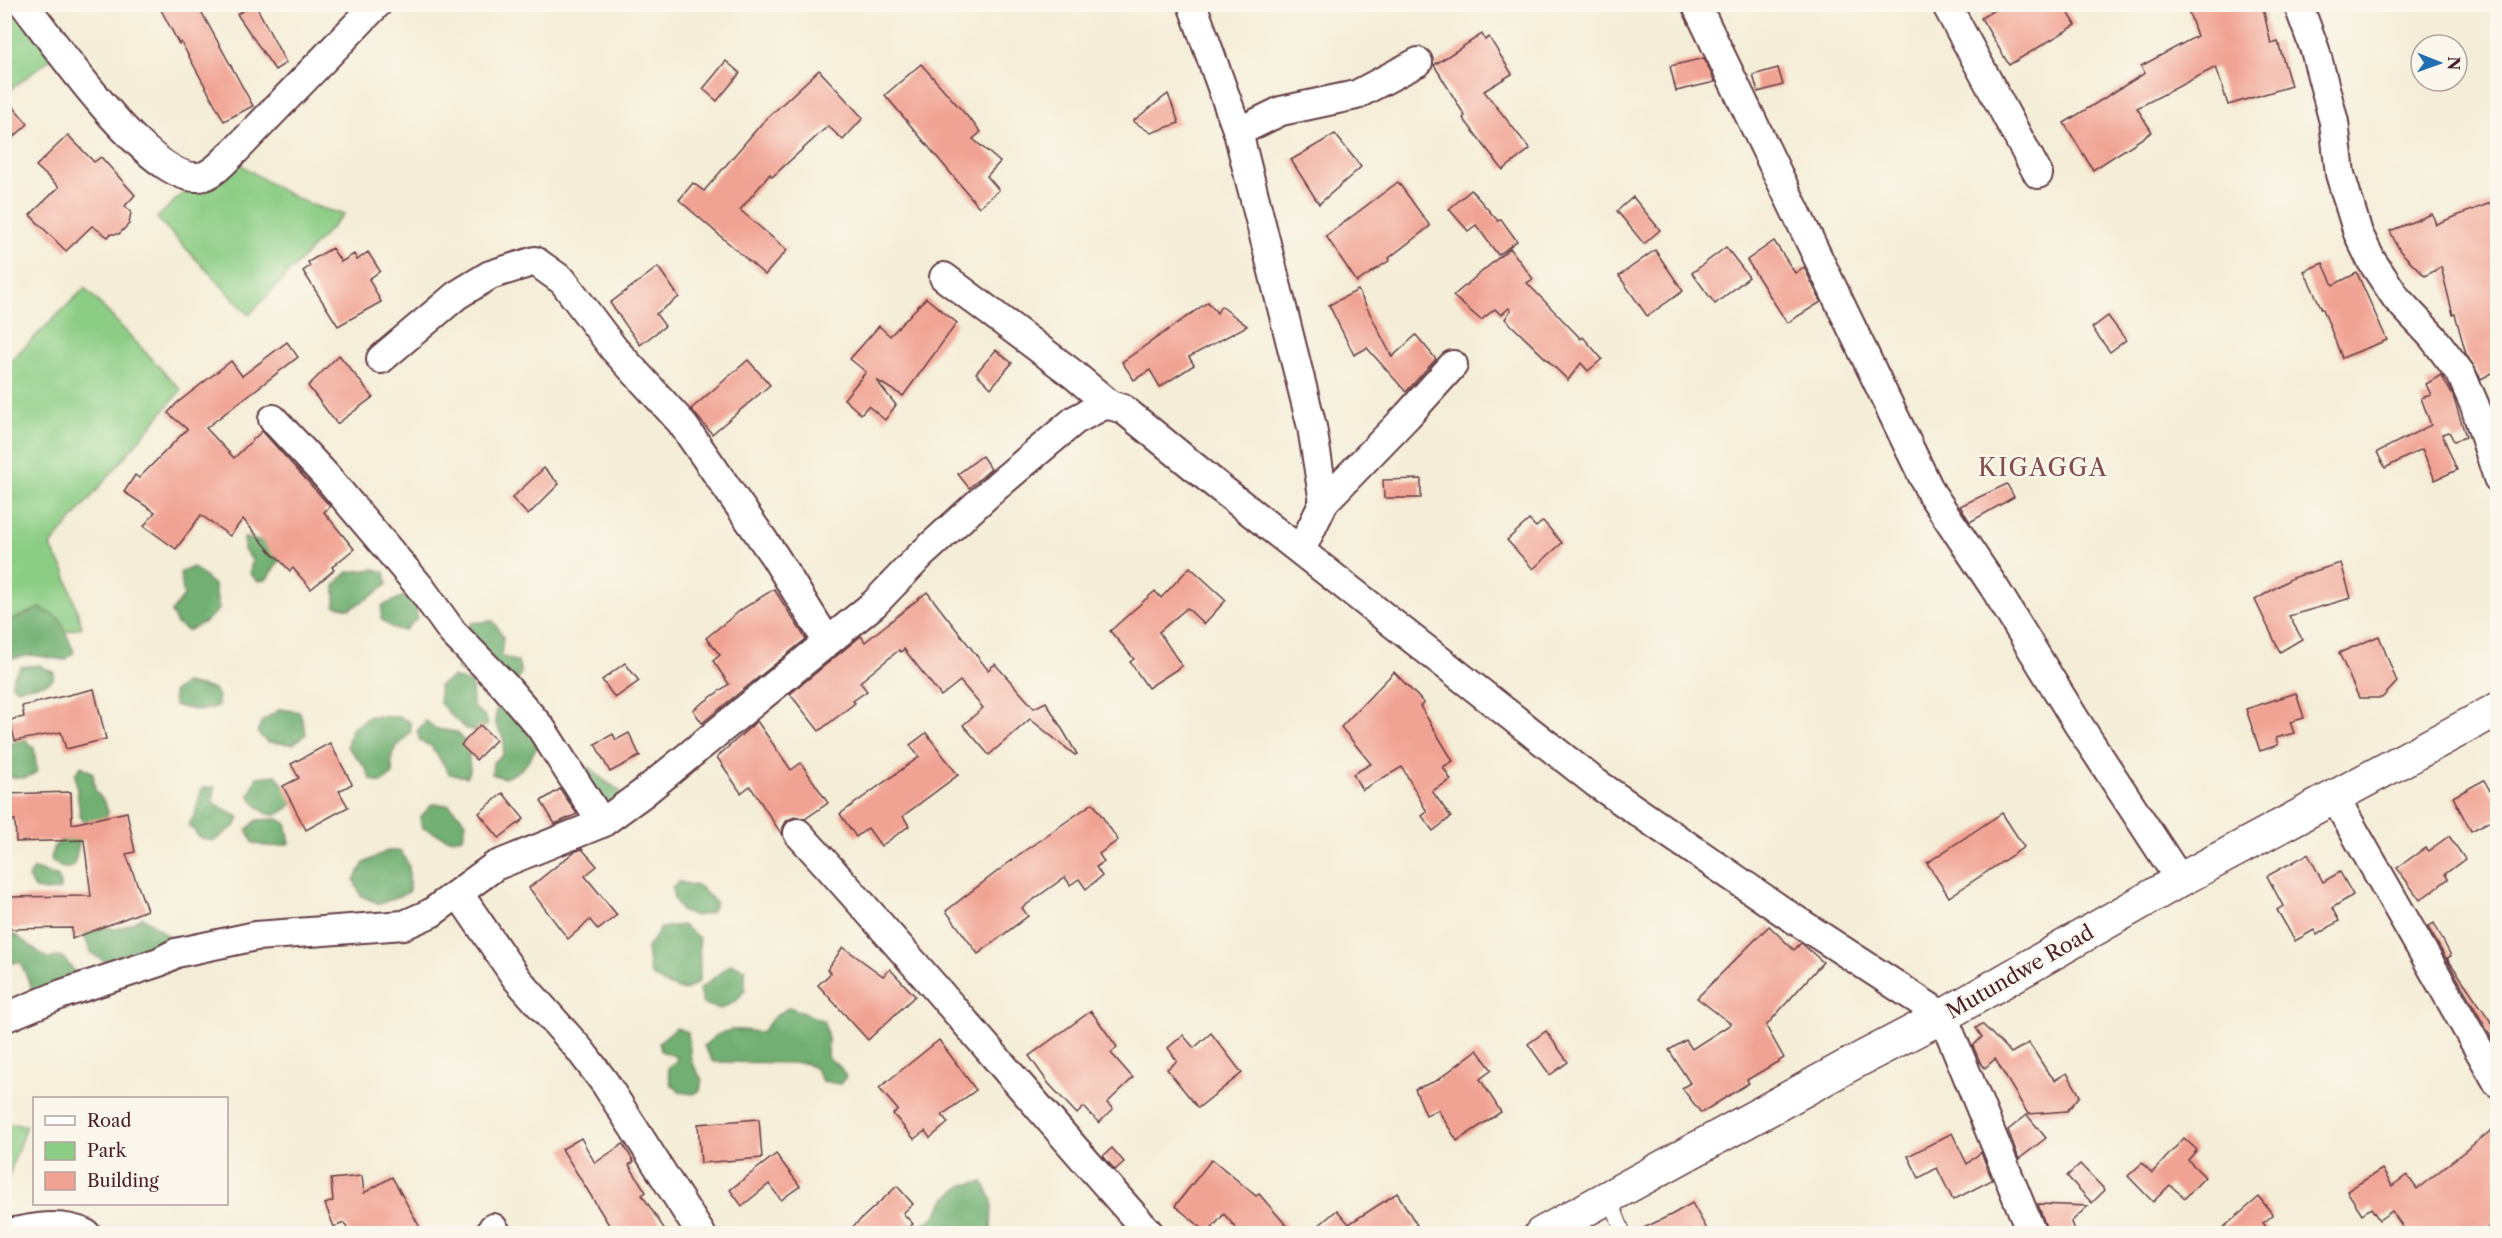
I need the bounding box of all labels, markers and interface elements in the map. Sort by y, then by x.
north arrow [2409,33,2469,93]
text: N [2444,56,2464,70]
district label: KIGAGGA [1978,453,2108,482]
street label: Mutundwe Road [1942,919,2098,1024]
legend [33,1097,228,1205]
text: Road [87,1110,132,1132]
text: Park [87,1140,128,1162]
text: Building [87,1170,159,1192]

